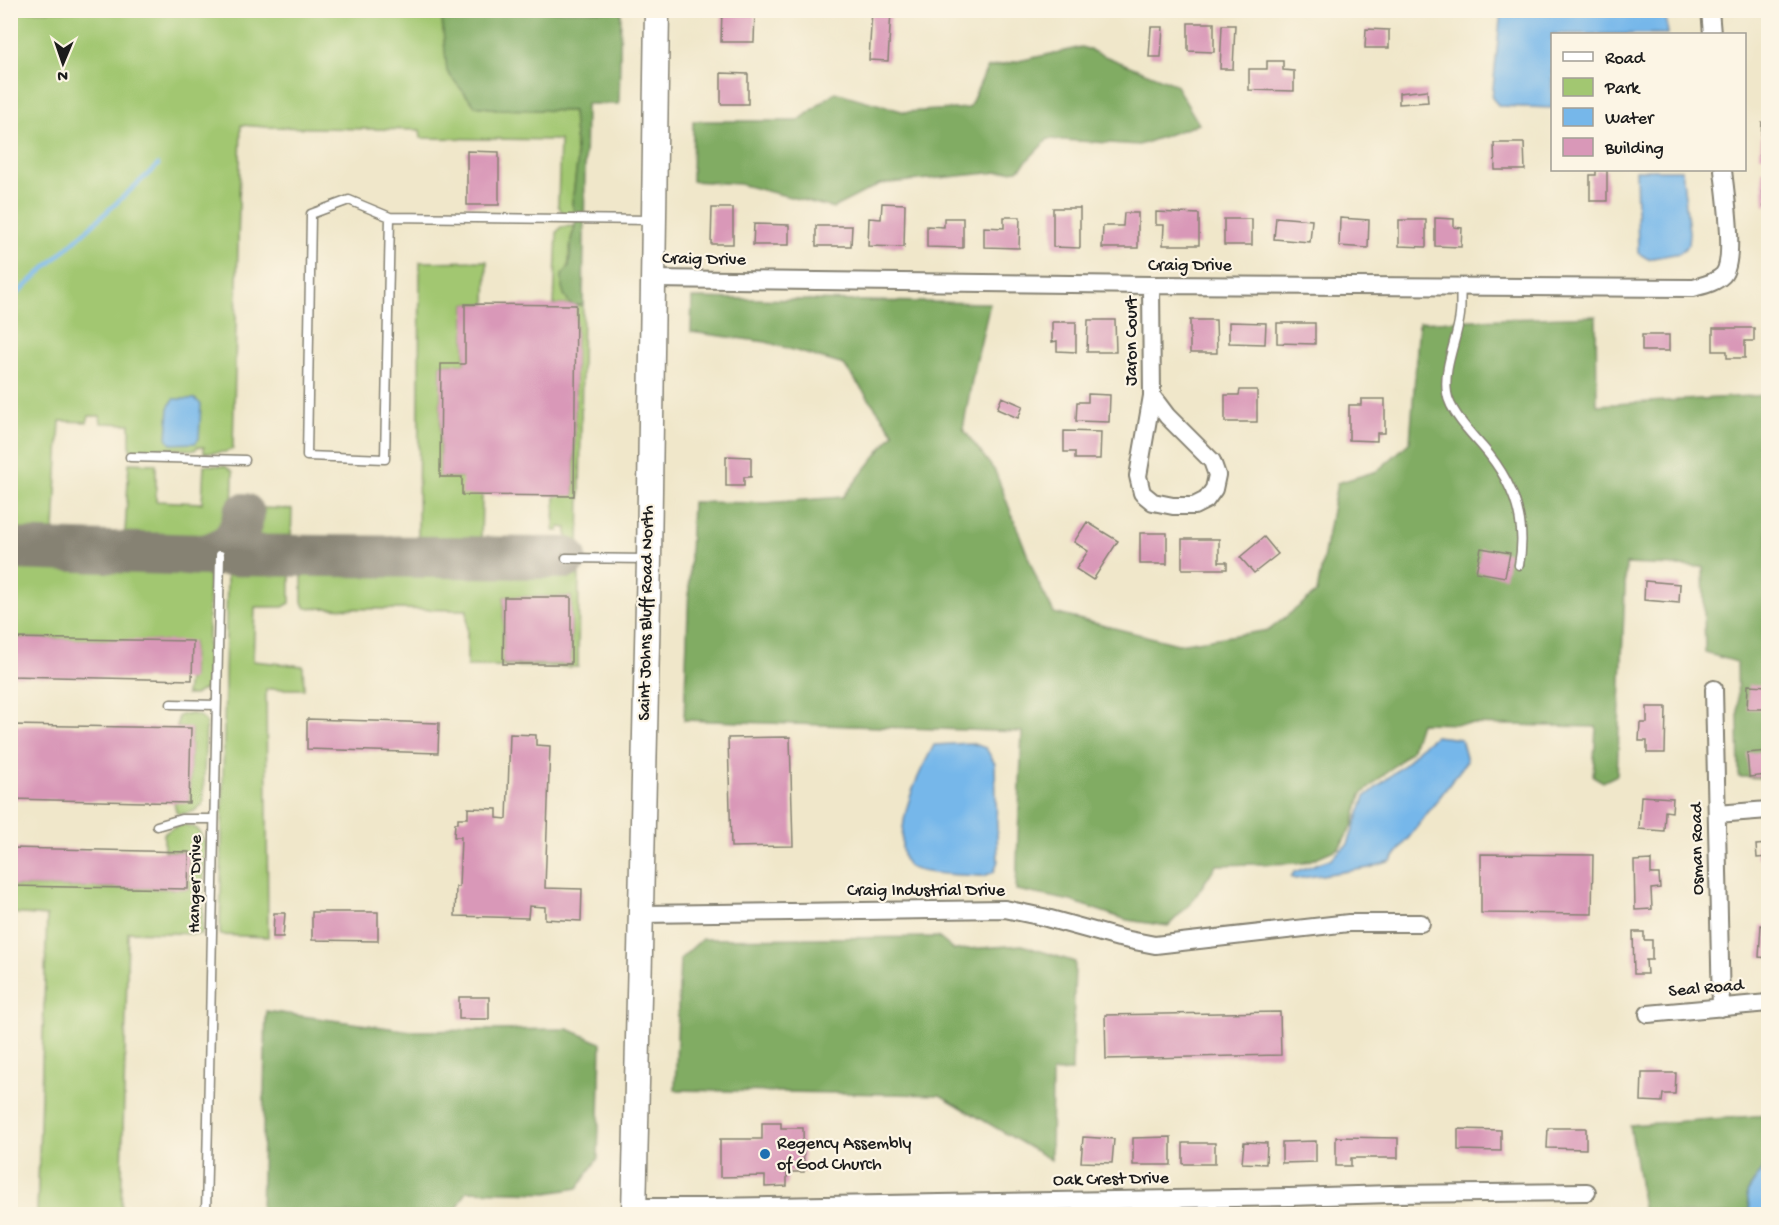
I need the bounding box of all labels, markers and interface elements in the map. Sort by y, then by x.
north arrow [33,33,93,93]
legend [1551,33,1746,171]
text: Road [1605,49,1646,70]
text: N [56,65,68,84]
text: Park [1604,79,1641,100]
text: Water [1605,109,1655,130]
text: Building [1604,139,1664,160]
street label: Craig Drive [662,249,747,271]
street label: Craig Drive [1148,256,1233,277]
street label: Jaron Court [1122,295,1143,386]
street label: Saint Johns Bluff Road North [635,505,659,721]
street label: Osman Road [1687,801,1709,895]
street label: Hanger Drive [185,834,207,933]
street label: Craig Industrial Drive [847,881,1006,902]
street label: Seal Road [1668,975,1746,1003]
place label: Regency Assembly of God Church [777,1134,911,1176]
marker: Regency Assembly of God Church [758,1147,772,1161]
street label: Oak Crest Drive [1053,1168,1170,1192]

